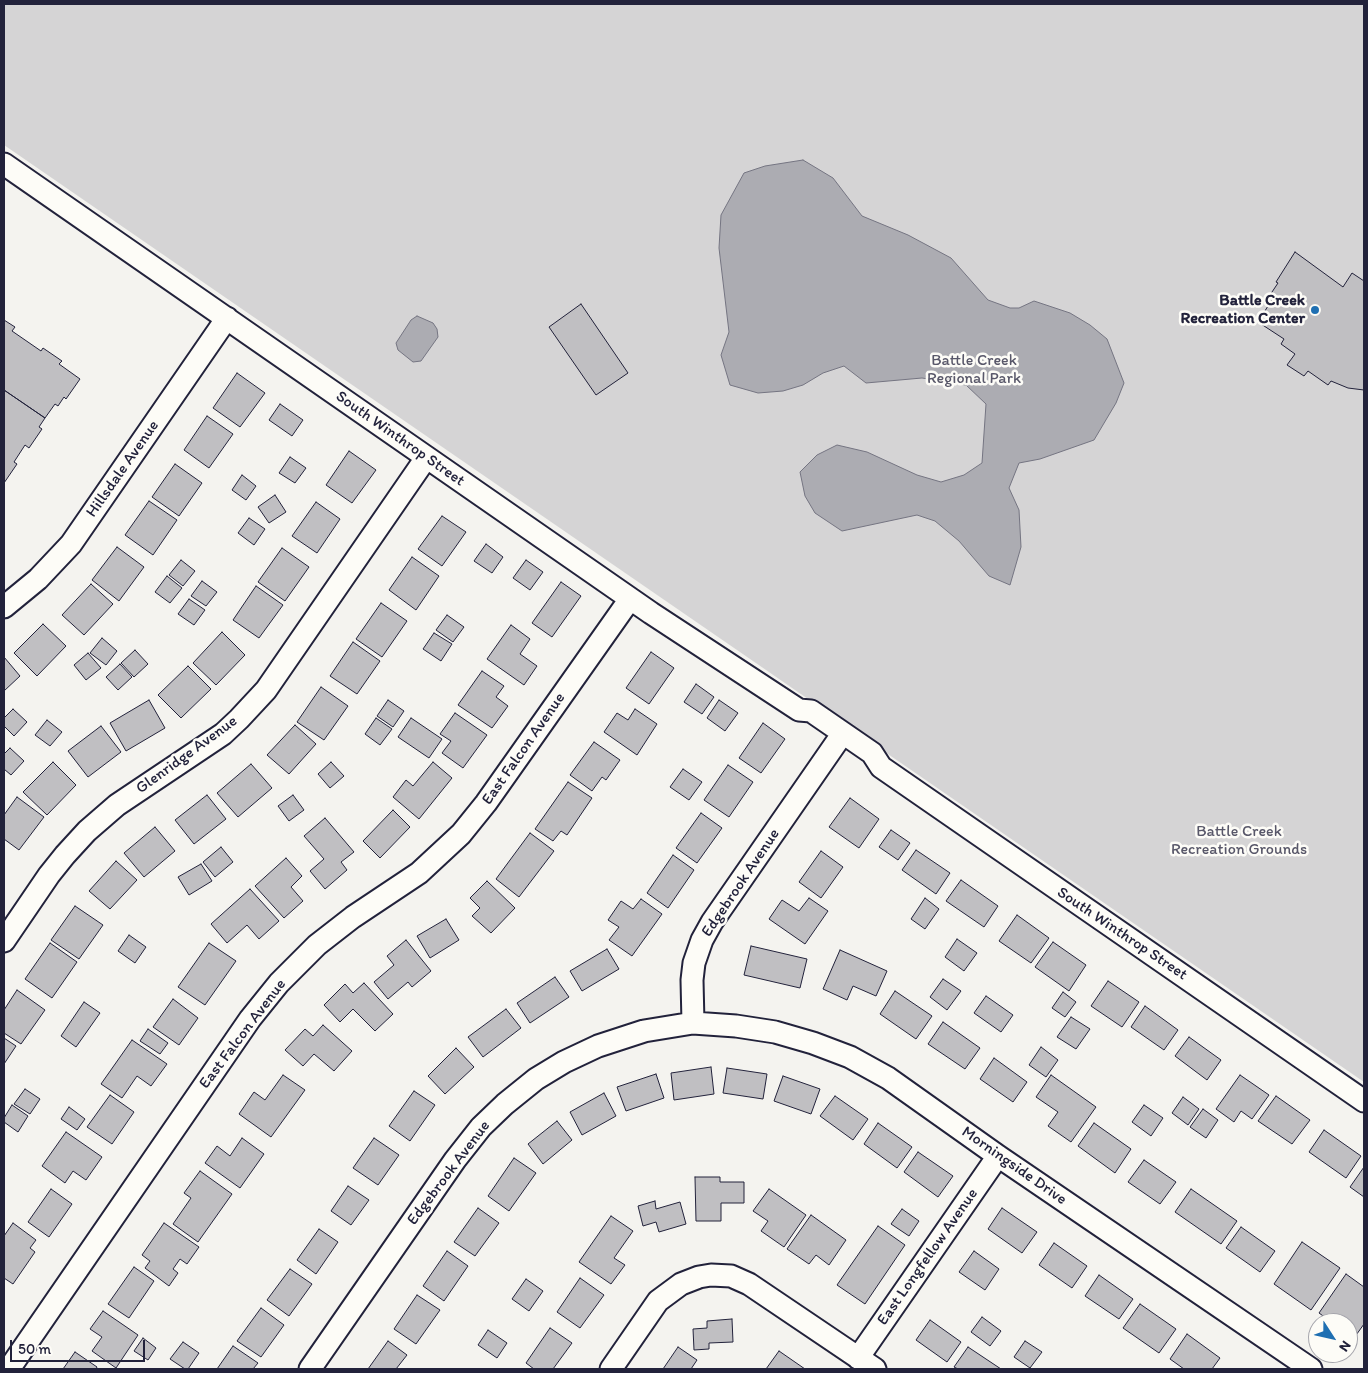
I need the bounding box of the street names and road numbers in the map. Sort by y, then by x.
street label: South Winthrop Street [332,387,468,491]
street label: Hillsdale Avenue [82,417,164,521]
street label: East Falcon Avenue [478,689,570,809]
street label: Glenridge Avenue [133,712,241,798]
street label: Edgebrook Avenue [698,825,784,941]
street label: South Winthrop Street [1053,883,1191,985]
street label: East Falcon Avenue [195,975,291,1093]
street label: Edgebrook Avenue [403,1117,495,1229]
street label: Morningside Drive [958,1123,1070,1209]
street label: East Longfellow Avenue [873,1185,983,1329]

